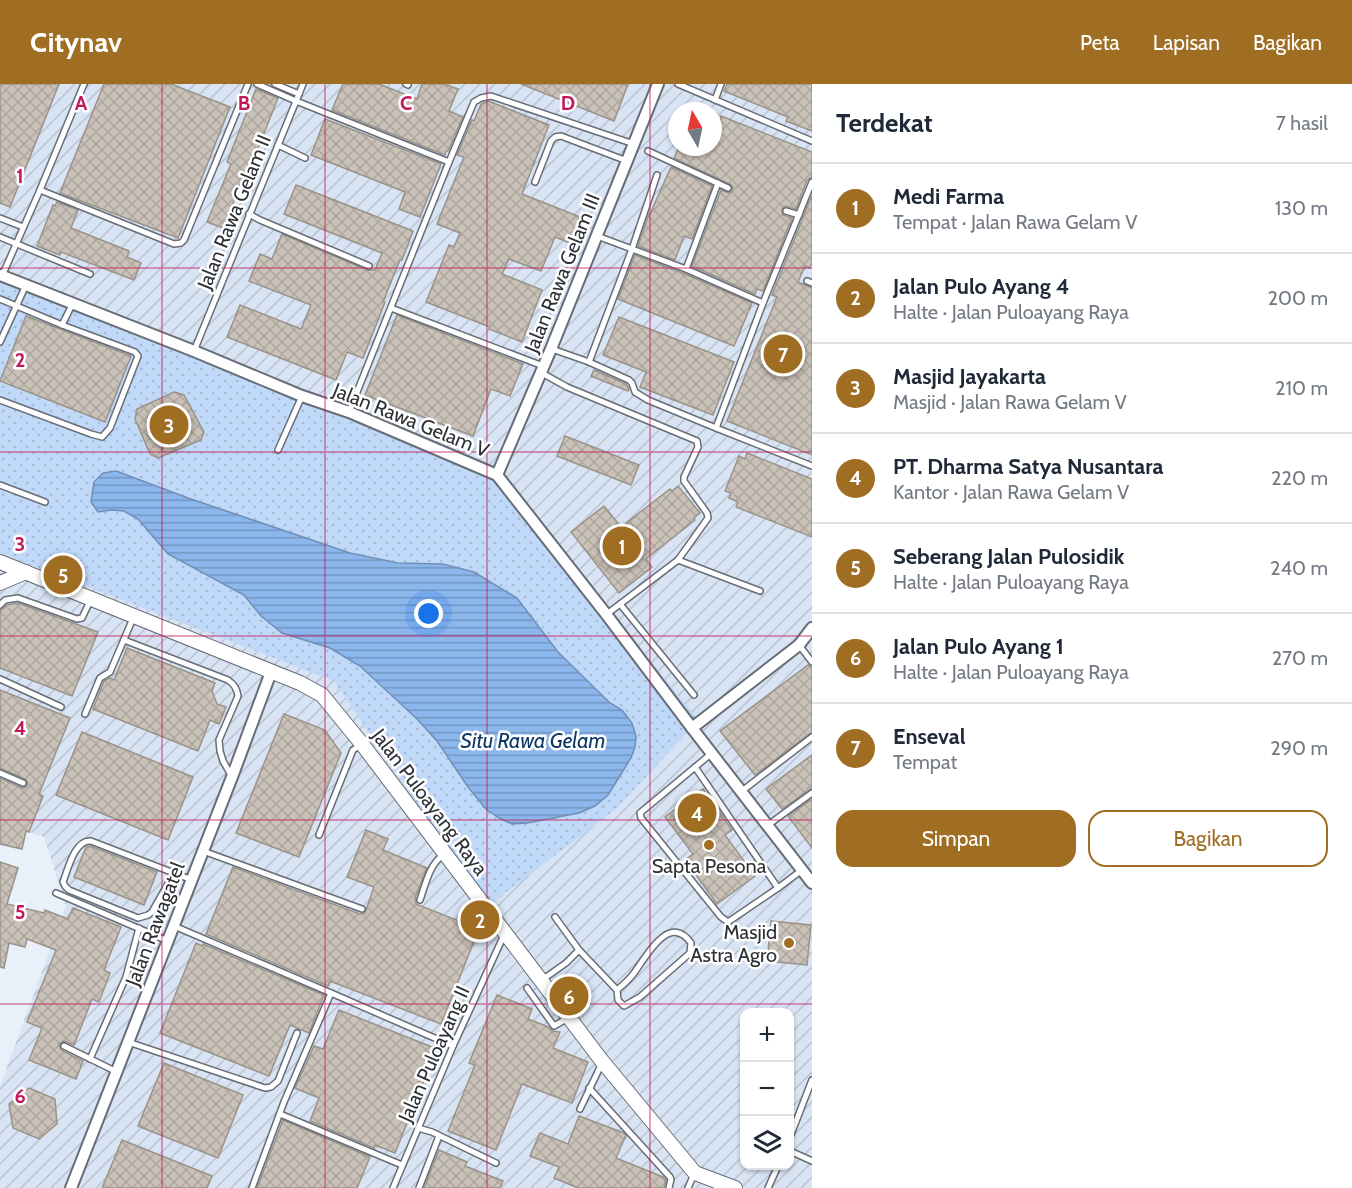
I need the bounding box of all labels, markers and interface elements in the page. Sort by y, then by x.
text: Citynav [30,25,122,59]
text: Peta [1080,30,1120,55]
text: Lapisan [1153,30,1220,55]
text: Bagikan [1253,30,1322,55]
text: A [75,91,88,115]
text: B [238,91,250,115]
text: C [400,91,412,115]
text: D [561,91,575,115]
north arrow [668,102,722,156]
text: Terdekat [836,107,933,139]
text: 7 hasil [1276,111,1328,135]
street label: Jalan Rawa Gelam II [192,131,276,294]
text: 1 [16,164,24,188]
text: Medi Farma [893,183,1004,210]
street label: Jalan Rawa Gelam III [519,190,605,357]
text: 1 [852,196,859,220]
text: 130 m [1275,196,1328,220]
text: Tempat · Jalan Rawa Gelam V [893,210,1137,234]
text: Jalan Pulo Ayang 4 [893,273,1069,300]
text: 2 [850,286,861,310]
text: 200 m [1268,286,1328,310]
text: Halte · Jalan Puloayang Raya [893,300,1129,324]
pin: 7 [764,332,802,376]
text: 2 [15,348,25,372]
text: Masjid Jayakarta [893,363,1046,390]
text: 3 [850,376,861,400]
text: 210 m [1275,376,1328,400]
street label: Jalan Rawa Gelam V [328,377,493,463]
text: Masjid · Jalan Rawa Gelam V [893,390,1127,414]
pin: 3 [150,402,188,448]
text: PT. Dharma Satya Nusantara [893,453,1163,480]
text: 4 [849,466,862,490]
text: 220 m [1271,466,1328,490]
text: Kantor · Jalan Rawa Gelam V [893,480,1129,504]
pin: 1 [602,524,642,568]
text: 3 [15,532,25,556]
text: Seberang Jalan Pulosidik [893,543,1124,570]
pin: 5 [44,552,82,598]
text: 5 [850,556,861,580]
text: 240 m [1270,556,1328,580]
text: Halte · Jalan Puloayang Raya [893,570,1129,594]
your location [414,599,443,628]
text: Jalan Pulo Ayang 1 [893,633,1064,660]
text: 6 [850,646,861,670]
text: 270 m [1272,646,1328,670]
text: Halte · Jalan Puloayang Raya [893,660,1129,684]
text: 4 [14,716,26,740]
street label: Jalan Puloayang Raya [367,723,493,880]
text: Enseval [893,723,966,750]
water label: Situ Rawa Gelam [461,728,605,753]
text: 7 [850,736,861,760]
text: 290 m [1270,736,1328,760]
text: Tempat [893,750,957,774]
pin: 4 [678,790,716,836]
button: Simpan [836,810,1076,867]
button: Bagikan [1088,810,1328,867]
marker: Sapta Pesona [702,838,716,852]
place label: Sapta Pesona [652,854,767,878]
street label: Jalan Rawagatel [120,858,190,990]
pin: 2 [460,898,500,942]
text: 5 [15,900,25,924]
place label: Masjid Astra Agro [690,920,777,967]
marker: Masjid Astra Agro [782,936,796,950]
pin: 6 [550,974,588,1018]
street label: Jalan Puloayang II [393,982,475,1127]
map controls [740,1008,794,1170]
button: + [740,1008,794,1062]
button: − [740,1062,794,1116]
text: 6 [14,1084,26,1108]
button: layers [740,1116,794,1170]

